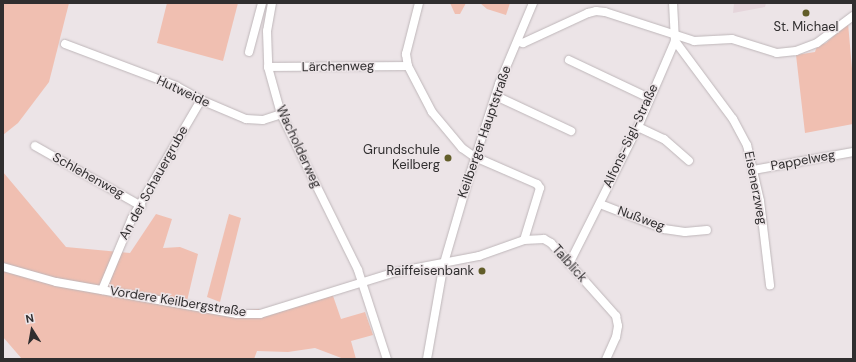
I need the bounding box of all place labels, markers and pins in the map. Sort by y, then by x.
marker: St. Michael [801,8,811,18]
place label: St. Michael [774,19,838,35]
place label: Grundschule Keilberg [363,143,440,174]
marker: Grundschule Keilberg [443,153,453,163]
place label: Raiffeisenbank [387,263,474,279]
marker: Raiffeisenbank [477,266,487,276]

